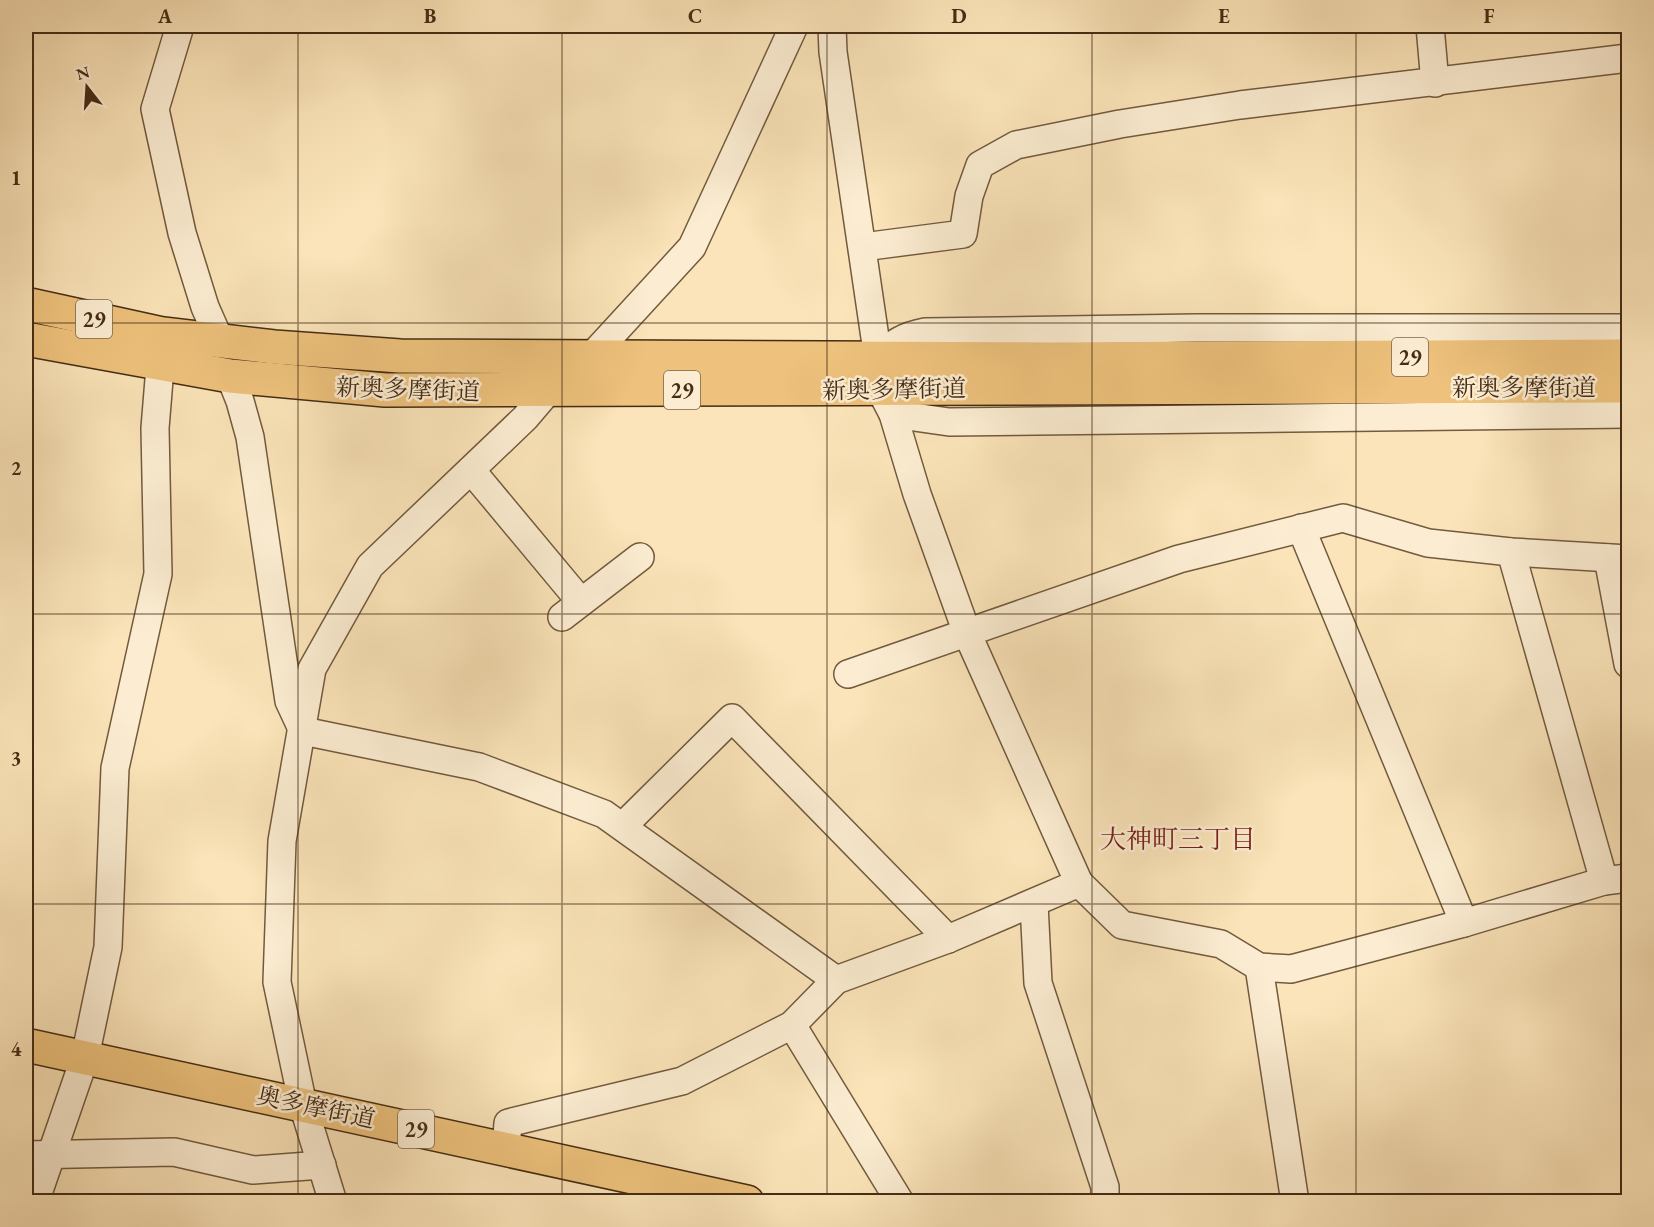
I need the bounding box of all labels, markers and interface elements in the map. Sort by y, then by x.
text: A [157,3,173,29]
text: B [424,3,436,29]
text: C [688,3,702,29]
text: D [951,3,967,29]
text: E [1218,3,1230,29]
text: F [1484,3,1495,29]
north arrow [57,57,117,117]
text: N [73,61,92,85]
text: 1 [11,165,21,191]
road number: 29 [76,300,112,338]
road number: 29 [1392,338,1428,376]
street label: 新奥多摩街道 [336,371,480,407]
road number: 29 [664,371,700,409]
street label: 新奥多摩街道 [822,372,966,406]
street label: 新奥多摩街道 [1452,372,1596,403]
text: 2 [11,455,22,481]
text: 3 [11,745,21,771]
district label: 大神町三丁目 [1100,822,1256,856]
text: 4 [11,1036,22,1062]
street label: 奥多摩街道 [254,1079,378,1135]
road number: 29 [398,1110,434,1148]

